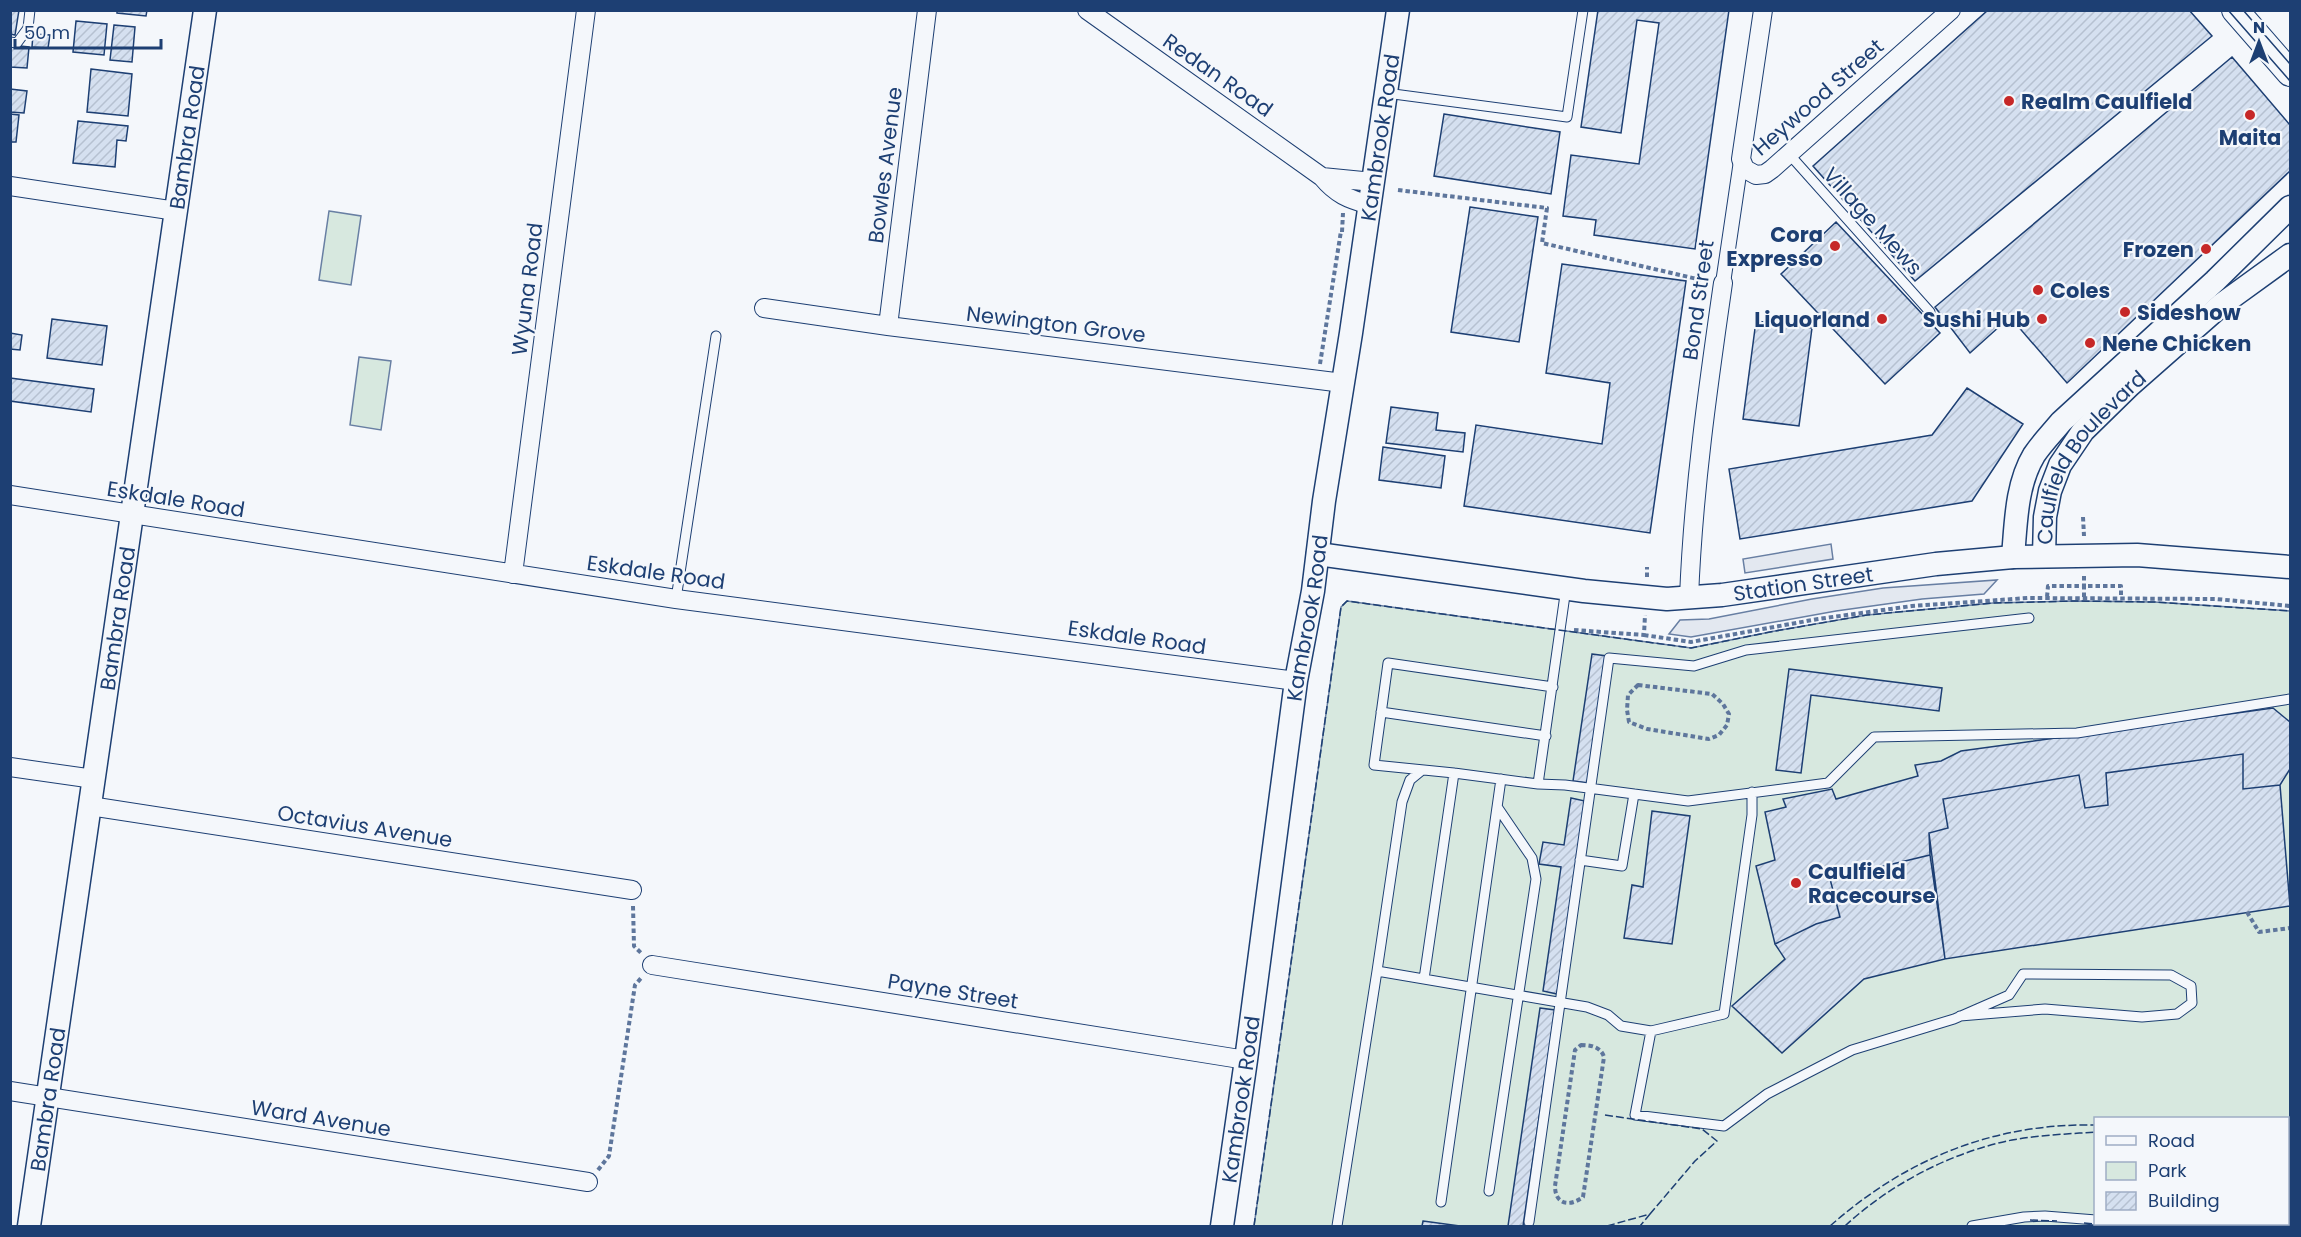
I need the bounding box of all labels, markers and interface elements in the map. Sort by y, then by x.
scale bar [15,12,160,50]
north arrow [2229,12,2289,72]
text: N [2253,16,2265,39]
text: 50 m [24,20,70,45]
street label: Redan Road [1157,26,1279,124]
street label: Heywood Street [1746,32,1890,162]
street label: Kambrook Road [1353,52,1406,223]
street label: Bambra Road [162,63,211,211]
street label: Bowles Avenue [861,85,909,245]
place label: Realm Caulfield [2021,87,2193,116]
marker: Realm Caulfield [2002,94,2016,108]
marker: Maita [2243,108,2257,122]
place label: Maita [2219,123,2281,152]
street label: Village Mews [1817,161,1929,281]
place label: Cora Expresso [1726,220,1823,273]
street label: Wyuna Road [504,221,550,357]
place label: Frozen [2123,235,2194,264]
street label: Bond Street [1675,238,1721,362]
marker: Cora Expresso [1828,239,1842,253]
marker: Frozen [2199,242,2213,256]
place label: Coles [2050,276,2110,305]
marker: Coles [2031,283,2045,297]
place label: Sideshow [2137,298,2242,327]
street label: Newington Grove [965,299,1147,349]
place label: Liquorland [1754,305,1870,334]
place label: Sushi Hub [1923,305,2030,334]
marker: Sideshow [2118,305,2132,319]
marker: Liquorland [1875,312,1889,326]
marker: Sushi Hub [2035,312,2049,326]
place label: Nene Chicken [2102,329,2251,358]
marker: Nene Chicken [2083,336,2097,350]
street label: Caulfield Boulevard [2030,363,2152,545]
street label: Eskdale Road [105,474,247,524]
street label: Kambrook Road [1279,533,1334,703]
street label: Bambra Road [92,544,142,692]
street label: Eskdale Road [585,548,727,596]
street label: Station Street [1731,559,1875,608]
street label: Eskdale Road [1066,613,1208,661]
street label: Octavius Avenue [275,798,455,854]
place label: Caulfield Racecourse [1808,857,1936,910]
marker: Caulfield Racecourse [1789,876,1803,890]
street label: Payne Street [886,966,1020,1016]
street label: Kambrook Road [1214,1014,1266,1185]
street label: Bambra Road [23,1025,72,1173]
street label: Ward Avenue [249,1093,393,1143]
legend [2094,1117,2289,1225]
text: Road [2148,1128,2195,1153]
text: Park [2148,1158,2187,1183]
text: Building [2148,1188,2220,1213]

